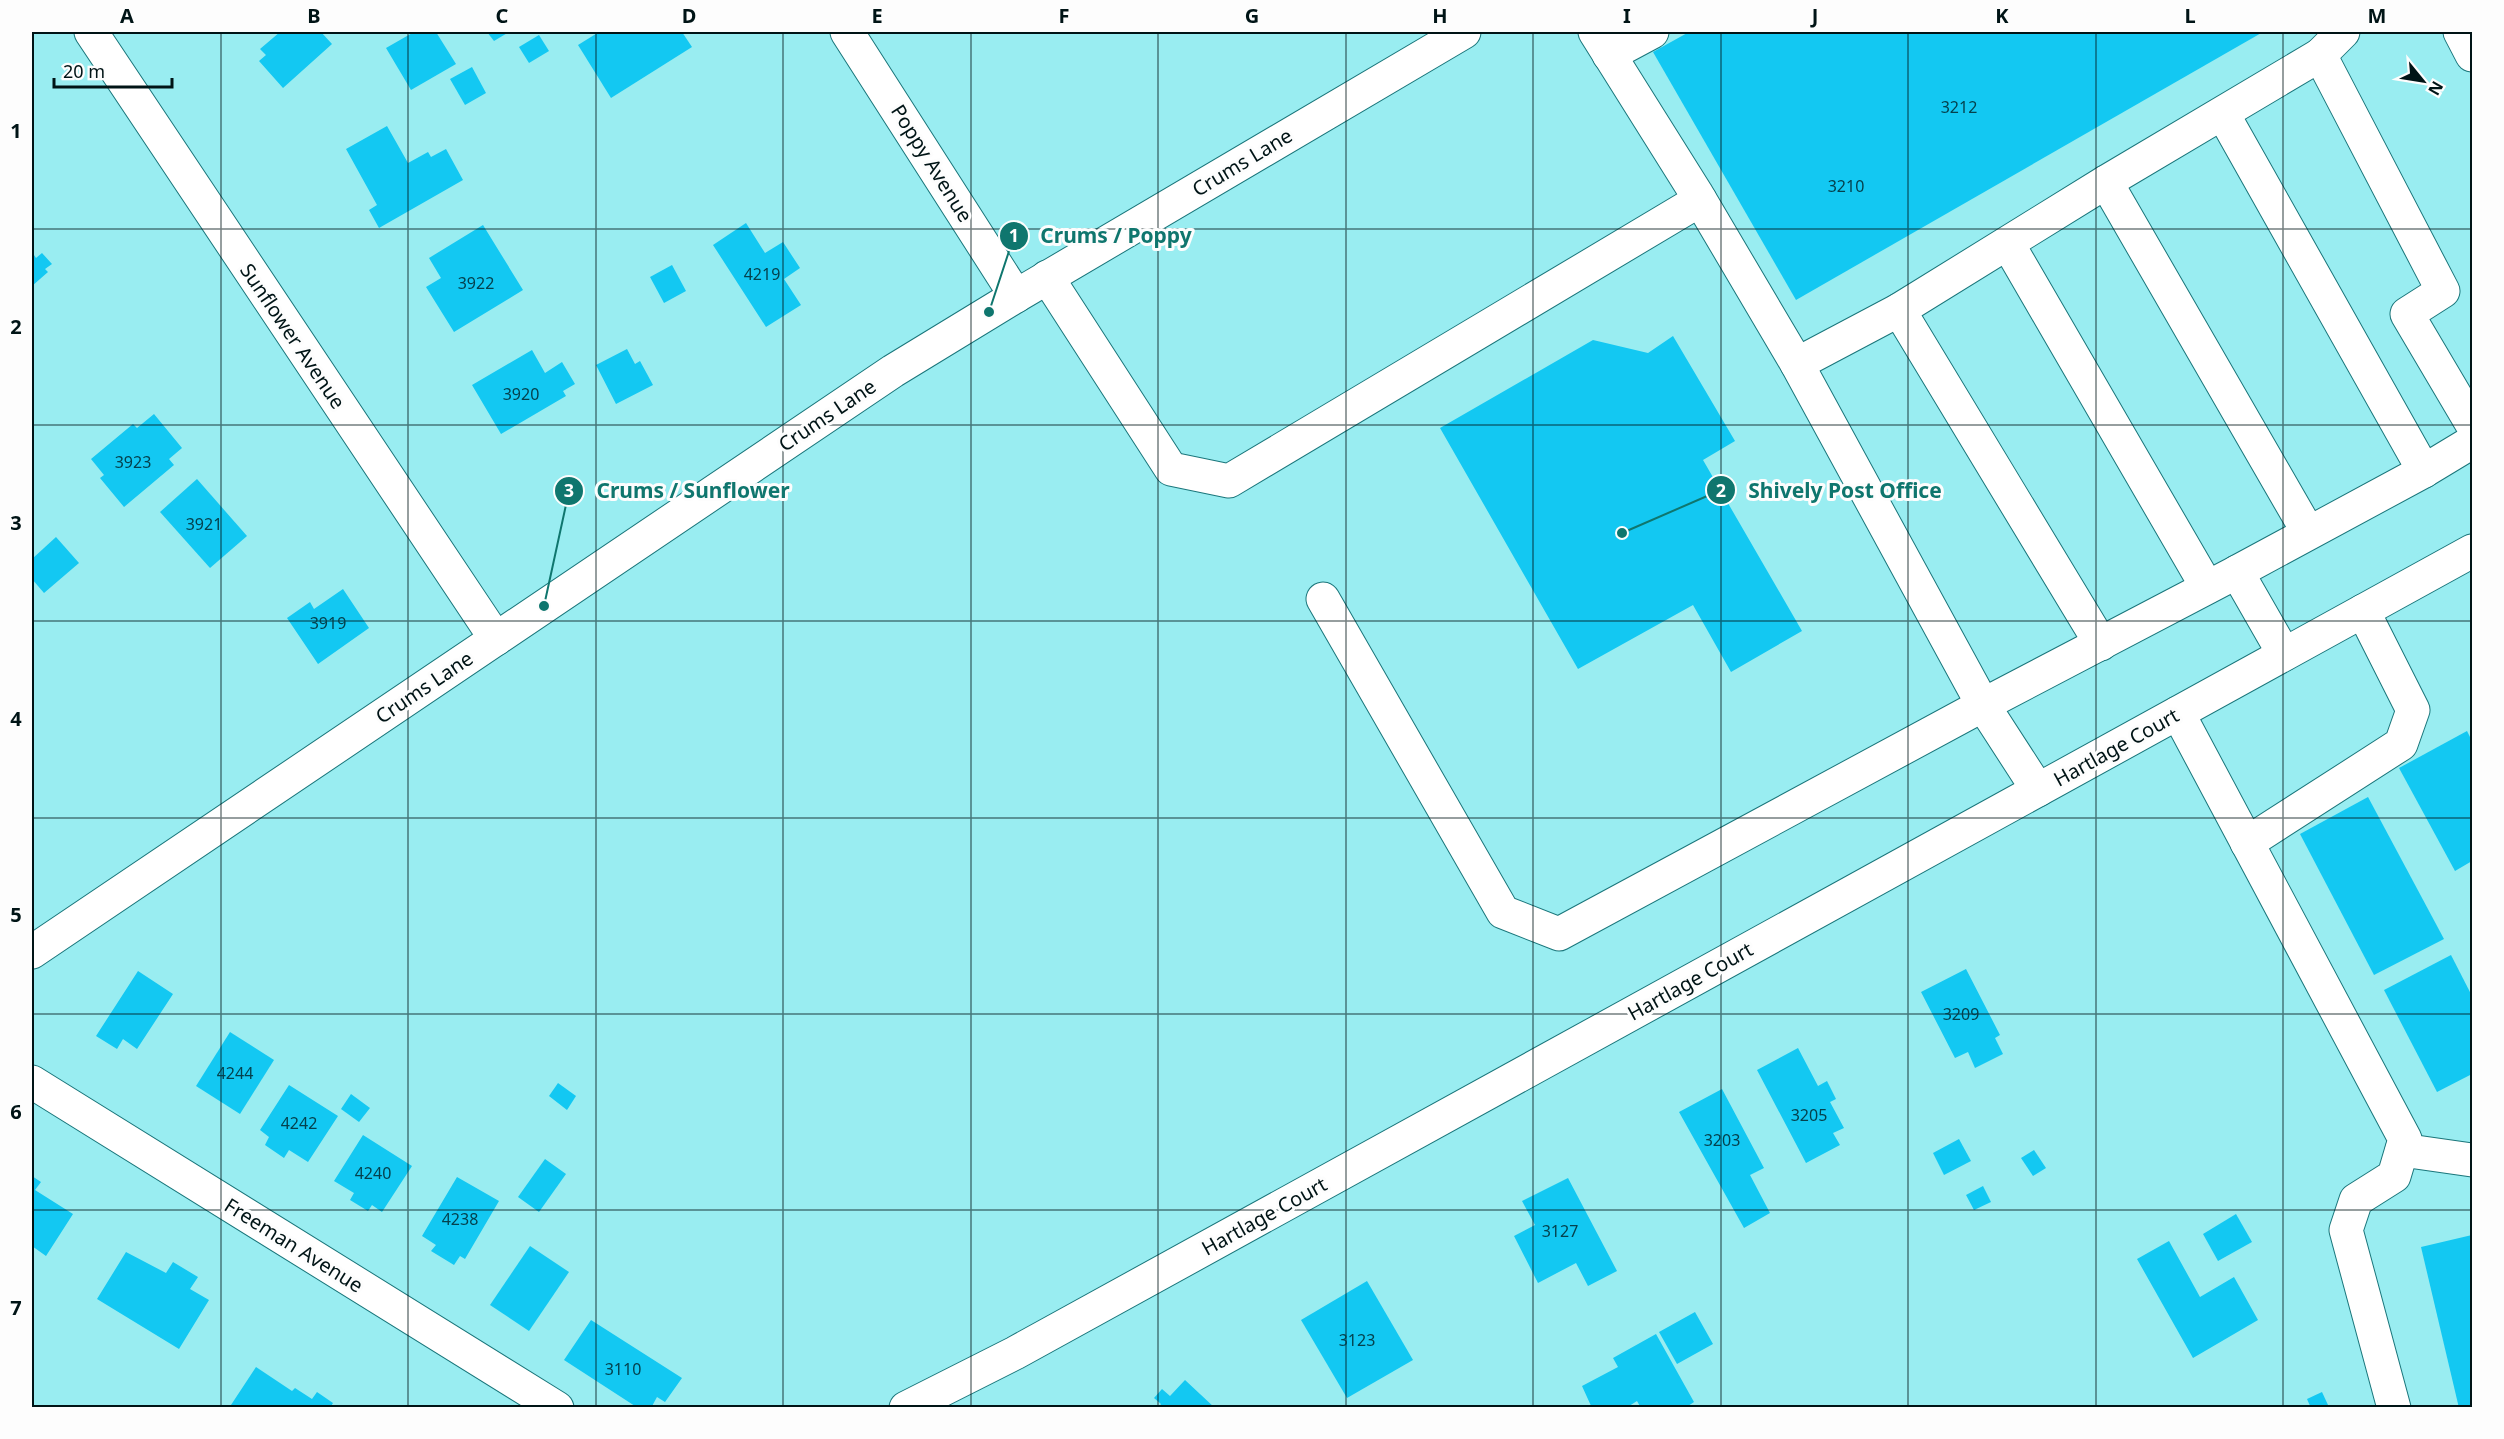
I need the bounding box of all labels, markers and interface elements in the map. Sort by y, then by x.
text: A [120,2,134,29]
text: B [307,2,321,29]
text: C [496,2,509,29]
text: D [682,2,696,29]
text: E [871,2,883,29]
text: F [1059,2,1069,29]
text: G [1245,2,1259,29]
text: H [1432,2,1448,29]
text: I [1623,2,1631,29]
text: J [1810,2,1818,29]
text: K [1995,2,2009,29]
text: L [2184,2,2196,29]
text: M [2368,2,2386,29]
scale bar [54,51,172,89]
north arrow [2393,51,2453,111]
text: 20 m [63,59,105,83]
text: N [2423,77,2449,100]
house number: 3212 [1941,96,1977,118]
street label: Poppy Avenue [885,99,979,227]
text: 1 [10,117,22,144]
street label: Crums Lane [1187,122,1297,202]
house number: 3210 [1828,175,1864,197]
callout: Crums / Poppy [999,217,1204,256]
text: Crums / Poppy [1040,221,1192,249]
text: 1 [1009,223,1019,247]
street label: Sunflower Avenue [234,258,352,414]
house number: 4219 [744,263,780,285]
house number: 3922 [458,272,494,294]
text: 2 [10,313,22,340]
street label: Crums Lane [773,372,881,458]
house number: 3920 [503,383,539,405]
house number: 3923 [115,451,151,473]
callout: Crums / Sunflower [554,471,801,510]
callout: Shively Post Office [1706,471,1954,510]
text: Crums / Sunflower [596,476,790,504]
text: Shively Post Office [1748,476,1942,504]
text: 3 [564,478,574,502]
text: 2 [1716,478,1726,502]
text: 3 [10,509,22,536]
house number: 3921 [186,513,222,535]
house number: 3919 [310,612,346,634]
street label: Crums Lane [370,644,478,730]
street label: Hartlage Court [2049,701,2183,793]
text: 4 [10,705,22,732]
text: 5 [10,901,22,928]
street label: Hartlage Court [1623,935,1757,1027]
house number: 3209 [1943,1003,1979,1025]
house number: 4244 [217,1062,253,1084]
text: 6 [10,1098,22,1125]
house number: 3205 [1791,1104,1827,1126]
house number: 4242 [281,1112,317,1134]
house number: 3203 [1704,1129,1740,1151]
house number: 4240 [355,1162,391,1184]
street label: Hartlage Court [1197,1170,1331,1262]
street label: Freeman Avenue [220,1192,368,1298]
house number: 4238 [442,1208,478,1230]
house number: 3127 [1542,1220,1578,1242]
text: 7 [10,1294,22,1321]
house number: 3123 [1339,1329,1375,1351]
house number: 3110 [605,1358,641,1380]

